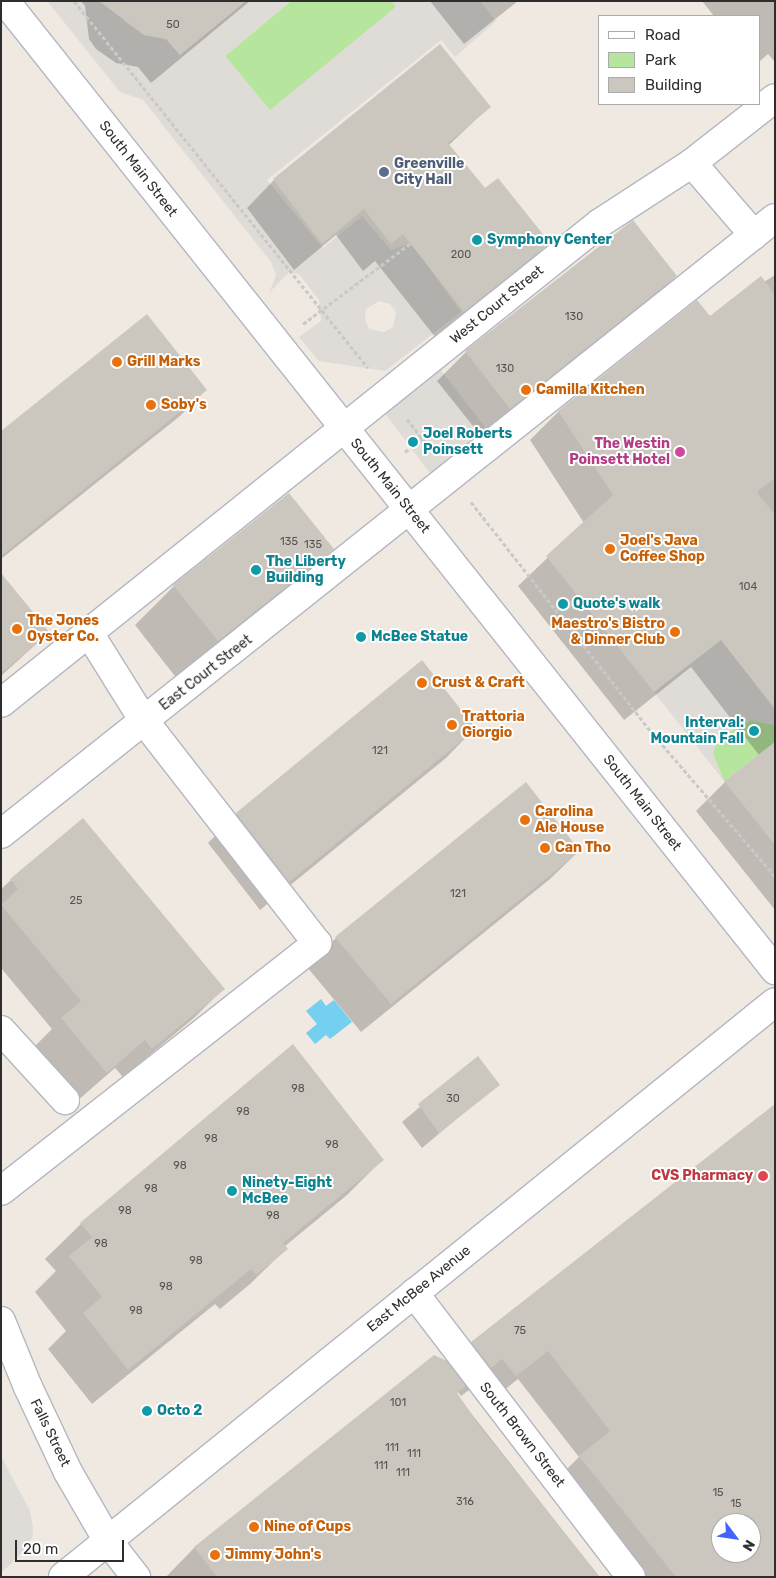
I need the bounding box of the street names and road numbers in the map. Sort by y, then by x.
street label: South Main Street [95,118,181,220]
street label: West Court Street [447,262,547,348]
street label: South Main Street [347,435,433,537]
street label: East Court Street [156,632,256,714]
street label: South Main Street [599,752,685,854]
street label: East McBee Avenue [364,1242,474,1336]
street label: South Brown Street [476,1379,568,1491]
street label: Falls Street [26,1396,74,1470]

